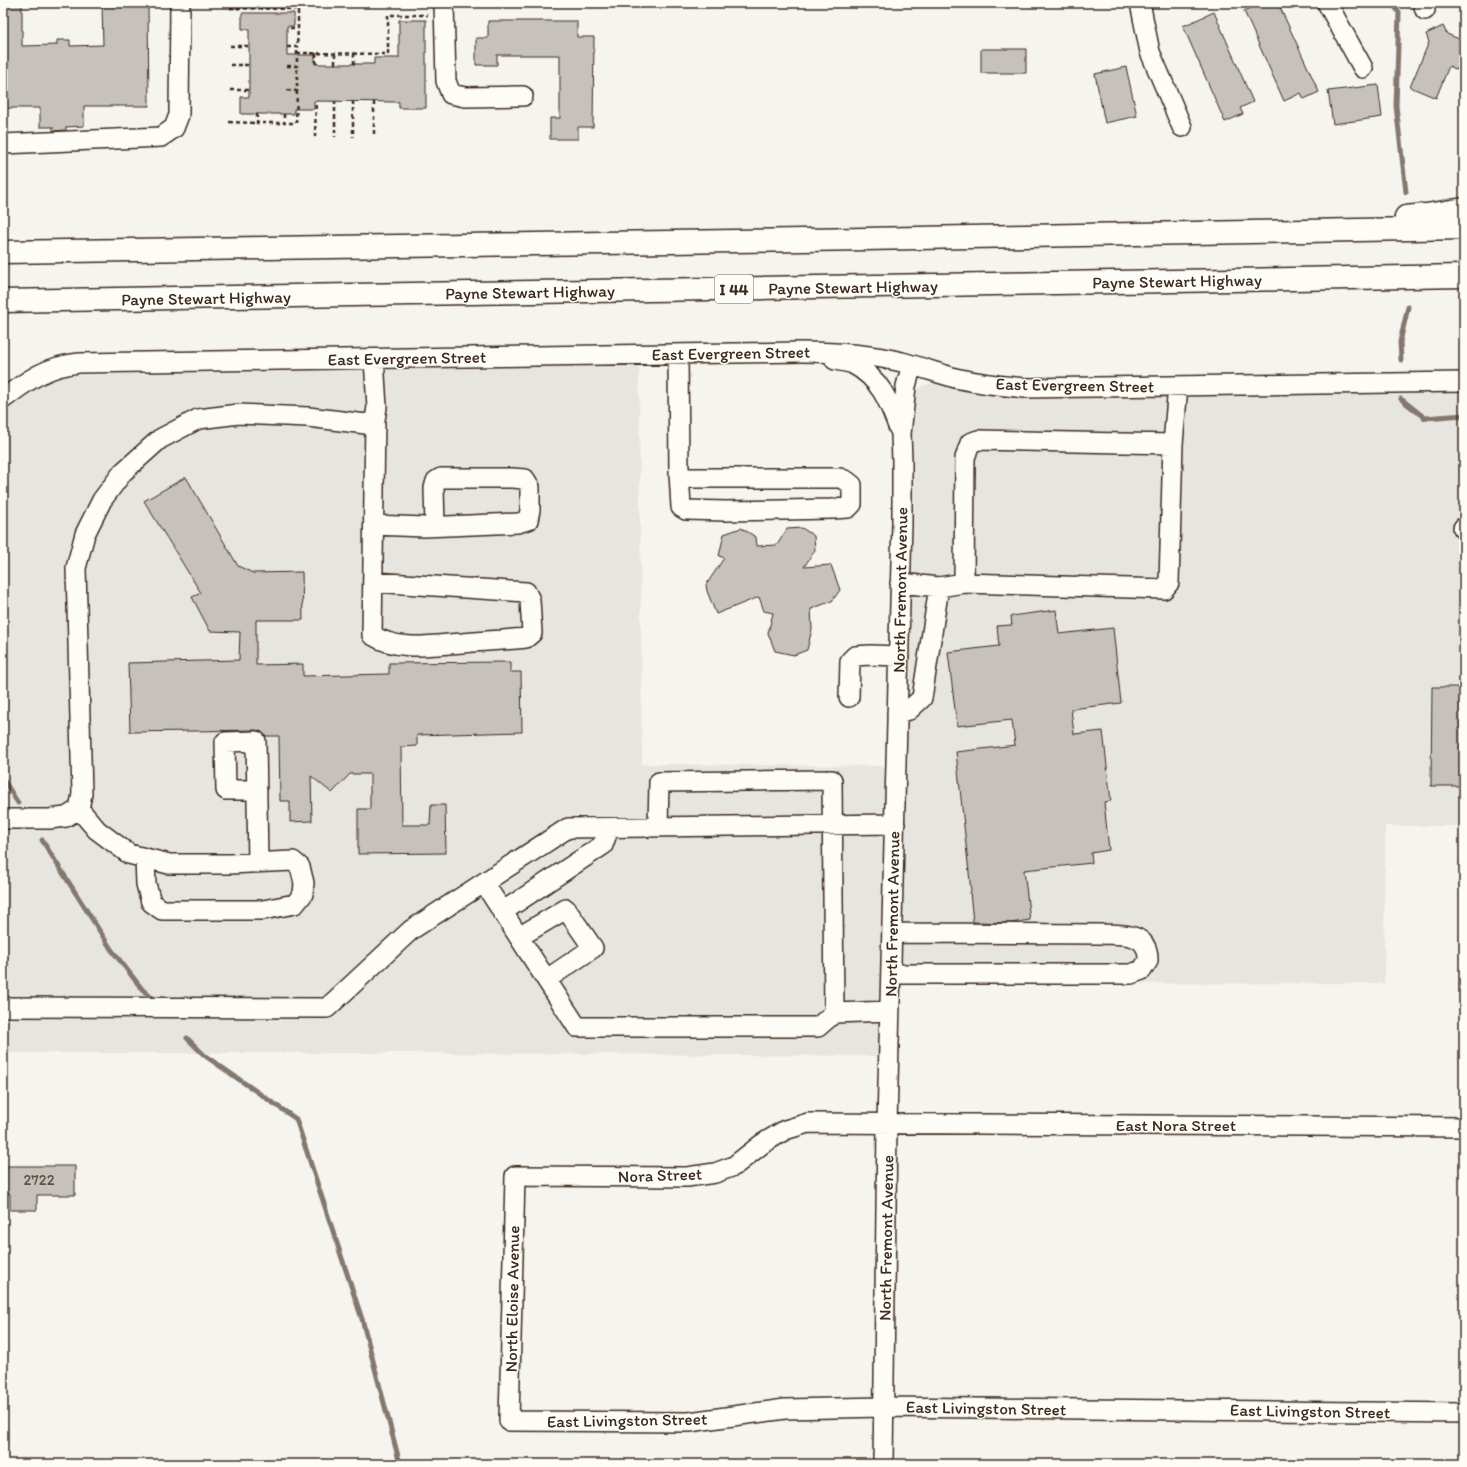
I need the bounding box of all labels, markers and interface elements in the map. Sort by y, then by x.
street label: Payne Stewart Highway [1092,270,1262,292]
road number: I 44 [715,275,753,303]
street label: Payne Stewart Highway [768,276,938,298]
street label: Payne Stewart Highway [445,281,615,303]
street label: Payne Stewart Highway [121,287,291,309]
street label: East Evergreen Street [652,342,810,364]
street label: East Evergreen Street [328,347,486,369]
street label: East Evergreen Street [996,374,1154,396]
street label: North Fremont Avenue [889,507,911,673]
street label: North Fremont Avenue [881,831,903,997]
street label: East Nora Street [1116,1115,1236,1135]
street label: North Fremont Avenue [875,1155,897,1321]
street label: Nora Street [617,1164,703,1186]
house number: 2722 [23,1171,55,1189]
street label: North Eloise Avenue [501,1225,523,1373]
street label: East Livingston Street [906,1397,1067,1419]
street label: East Livingston Street [1230,1400,1391,1422]
street label: East Livingston Street [547,1409,708,1431]

